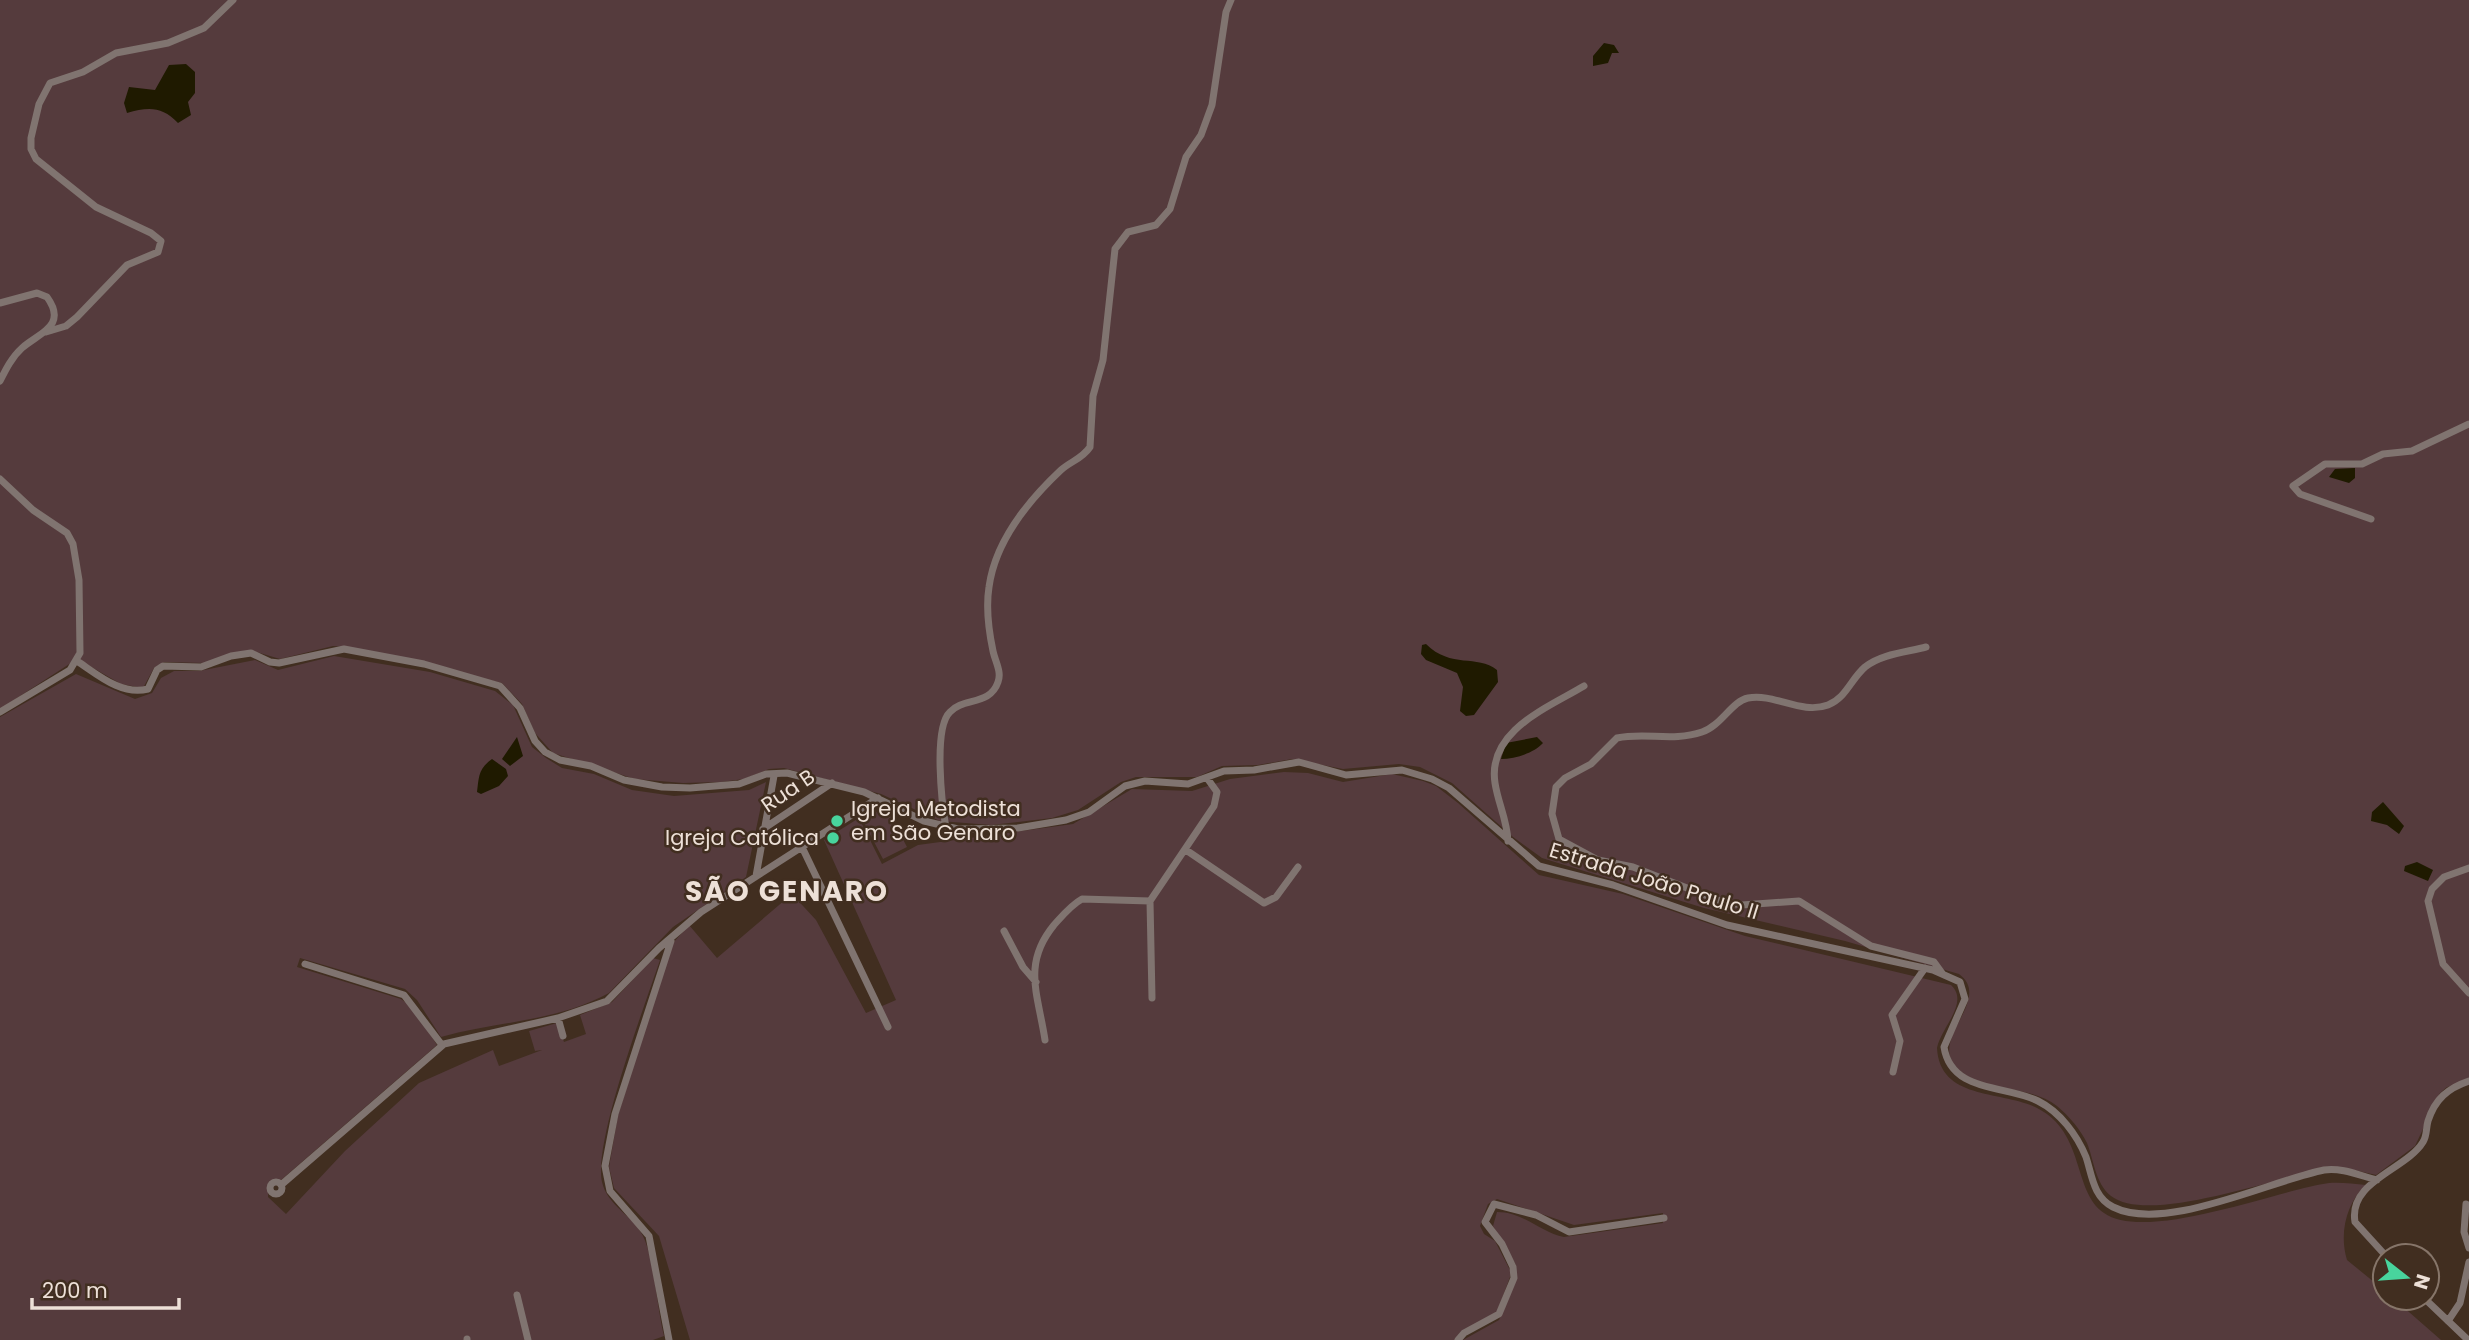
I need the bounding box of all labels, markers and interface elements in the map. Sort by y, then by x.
street label: Rua B [755,762,820,819]
place label: Igreja Metodista em São Genaro [851,794,1021,847]
marker: Igreja Metodista em São Genaro [829,813,845,829]
place label: Igreja Católica [665,823,819,852]
marker: Igreja Católica [825,830,841,846]
street label: Estrada João Paulo II [1546,835,1762,926]
district label: SÃO GENARO [685,872,889,911]
north arrow [2371,1242,2441,1312]
scale bar [32,1266,178,1310]
text: N [2407,1271,2437,1293]
text: 200 m [42,1276,108,1305]

